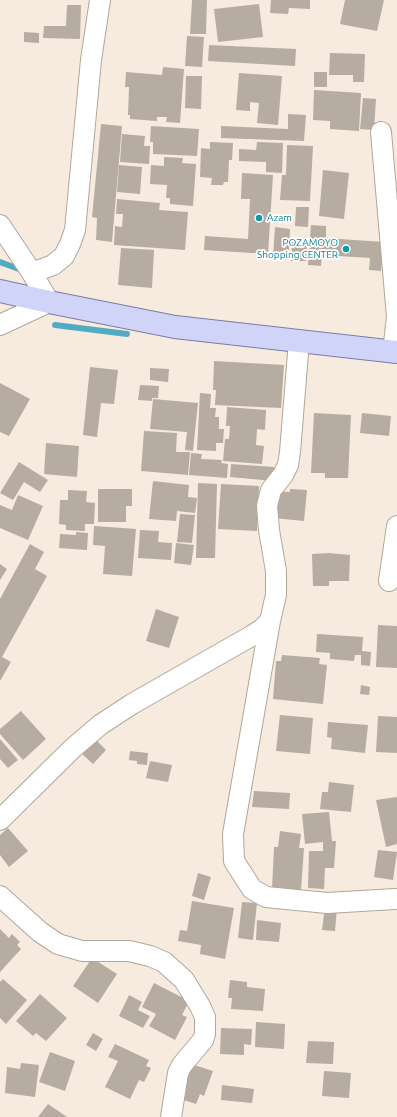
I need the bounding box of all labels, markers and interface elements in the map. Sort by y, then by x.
place label: Azam [267,212,292,224]
marker: Azam [254,213,264,223]
place label: POZAMOYO Shopping CENTER [257,237,338,260]
marker: POZAMOYO Shopping CENTER [341,244,351,254]

